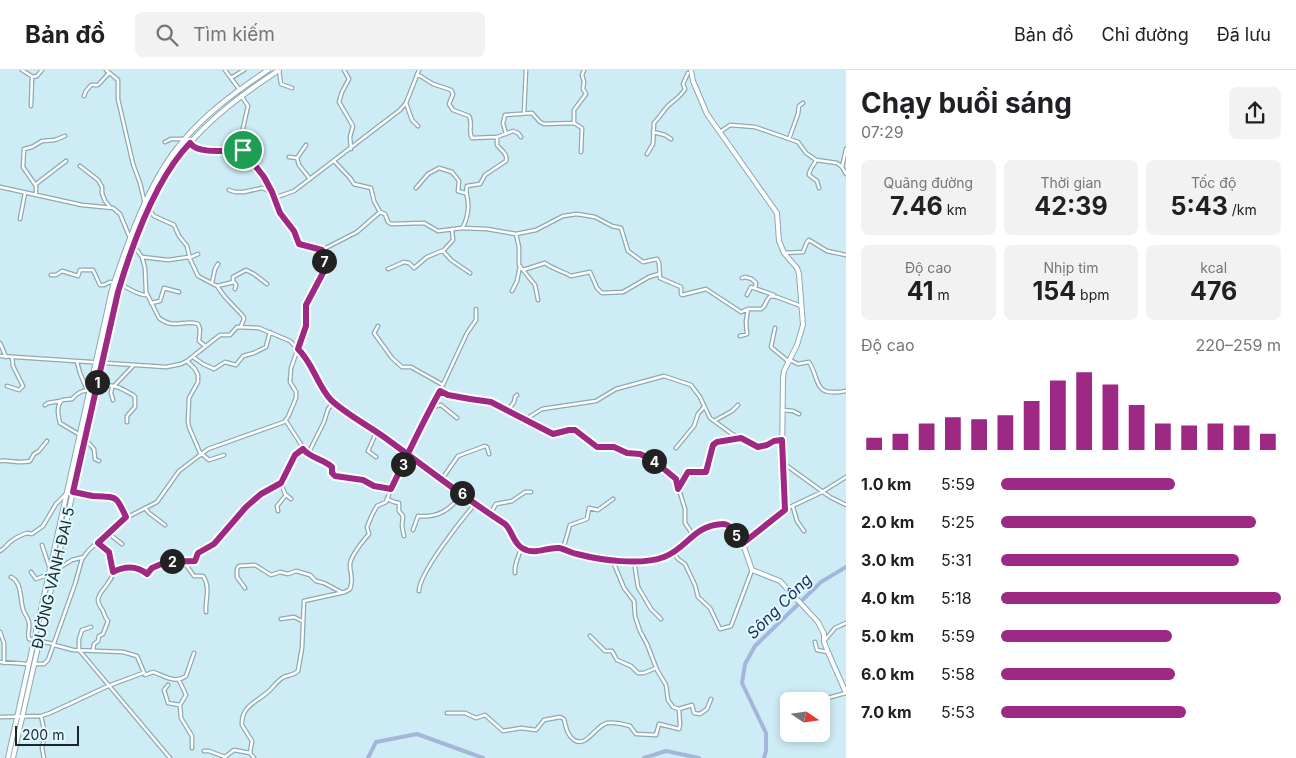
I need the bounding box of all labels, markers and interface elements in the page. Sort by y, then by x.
search box [135,12,485,57]
text: Bản đồ [25,20,105,49]
icon: search [153,21,181,49]
text: Tìm kiếm [193,23,275,46]
text: Bản đồ [1014,24,1073,45]
text: Chỉ đường [1101,24,1189,45]
text: Đã lưu [1217,24,1271,45]
text: Chạy buổi sáng [861,86,1072,120]
button: share [1229,87,1281,139]
text: 07:29 [861,122,904,142]
pin [222,129,264,171]
icon: arrive [229,136,257,164]
text: Quãng đường [884,174,973,191]
text: Thời gian [1040,174,1102,191]
text: Tốc độ [1191,174,1236,191]
text: 7.46 [890,191,943,221]
text: 42:39 [1034,191,1108,221]
text: 5:43 [1171,191,1228,221]
text: km [943,201,967,218]
text: /km [1228,201,1257,218]
pin: 7 [312,248,336,274]
text: 7 [320,253,329,270]
text: Độ cao [905,259,952,276]
text: Nhịp tim [1044,259,1098,276]
text: kcal [1200,259,1227,276]
text: 41 [907,276,934,306]
text: 154 [1032,276,1076,306]
text: 476 [1190,276,1237,306]
text: m [934,286,950,303]
text: bpm [1076,286,1110,303]
text: Độ cao [861,335,915,355]
text: 220–259 m [1195,335,1281,355]
pin: 1 [84,370,110,394]
text: 1 [94,374,101,391]
pin: 4 [642,448,666,474]
pin: 3 [390,452,416,476]
text: 4 [650,453,659,470]
text: 3 [399,456,408,473]
text: 1.0 km [861,474,911,494]
text: 5:59 [941,474,975,494]
pin: 6 [450,480,474,506]
text: 6 [458,485,467,502]
street label: ĐƯỜNG VÀNH ĐAI 5 [27,505,79,651]
text: 2.0 km [861,512,914,532]
text: 5:25 [941,512,975,532]
pin: 5 [724,522,748,548]
text: 5 [732,527,741,544]
pin: 2 [160,548,184,574]
text: 3.0 km [861,550,914,570]
text: 5:31 [941,550,972,570]
text: 2 [168,553,177,570]
water label: Sông Công [742,569,816,643]
text: 4.0 km [861,588,915,608]
text: 5:18 [941,588,972,608]
text: 5.0 km [861,626,914,646]
text: 5:59 [941,626,975,646]
text: 6.0 km [861,664,914,684]
text: 5:58 [941,664,975,684]
north arrow [780,692,830,742]
map controls [780,692,830,742]
text: 7.0 km [861,702,912,722]
text: 5:53 [941,702,975,722]
scale bar [15,723,79,746]
text: 200 m [22,726,64,743]

